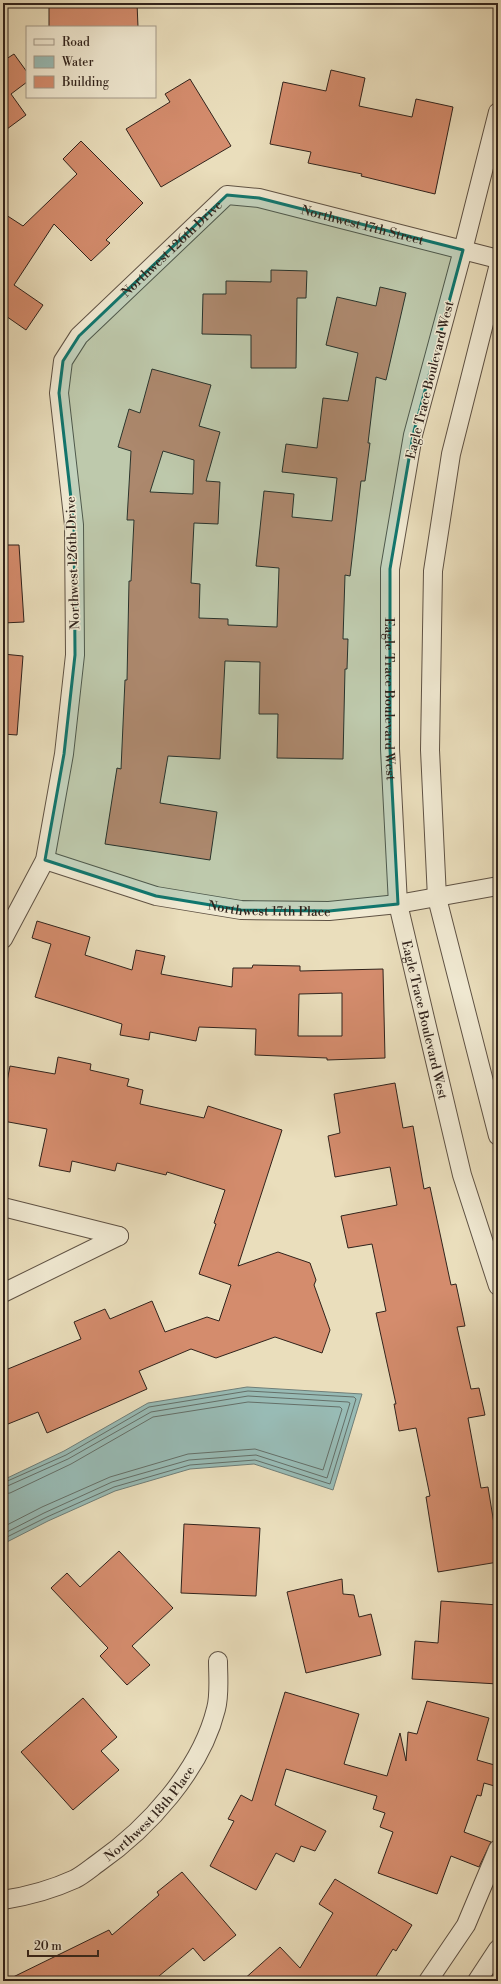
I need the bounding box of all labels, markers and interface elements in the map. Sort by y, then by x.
legend [26,26,156,98]
text: Road [62,35,90,50]
text: Water [61,55,94,70]
text: Building [61,75,110,90]
street label: Northwest 126th Drive [118,197,226,301]
street label: Northwest 17th Street [299,202,426,249]
street label: Eagle Trace Boulevard West [403,299,458,461]
street label: Northwest 126th Drive [63,496,83,630]
street label: Eagle Trace Boulevard West [381,618,399,781]
street label: Northwest 17th Place [207,898,331,920]
street label: Eagle Trace Boulevard West [398,939,451,1101]
street label: Northwest 18th Place [101,1763,198,1865]
scale bar [28,1932,98,1958]
text: 20 m [34,1939,62,1954]

